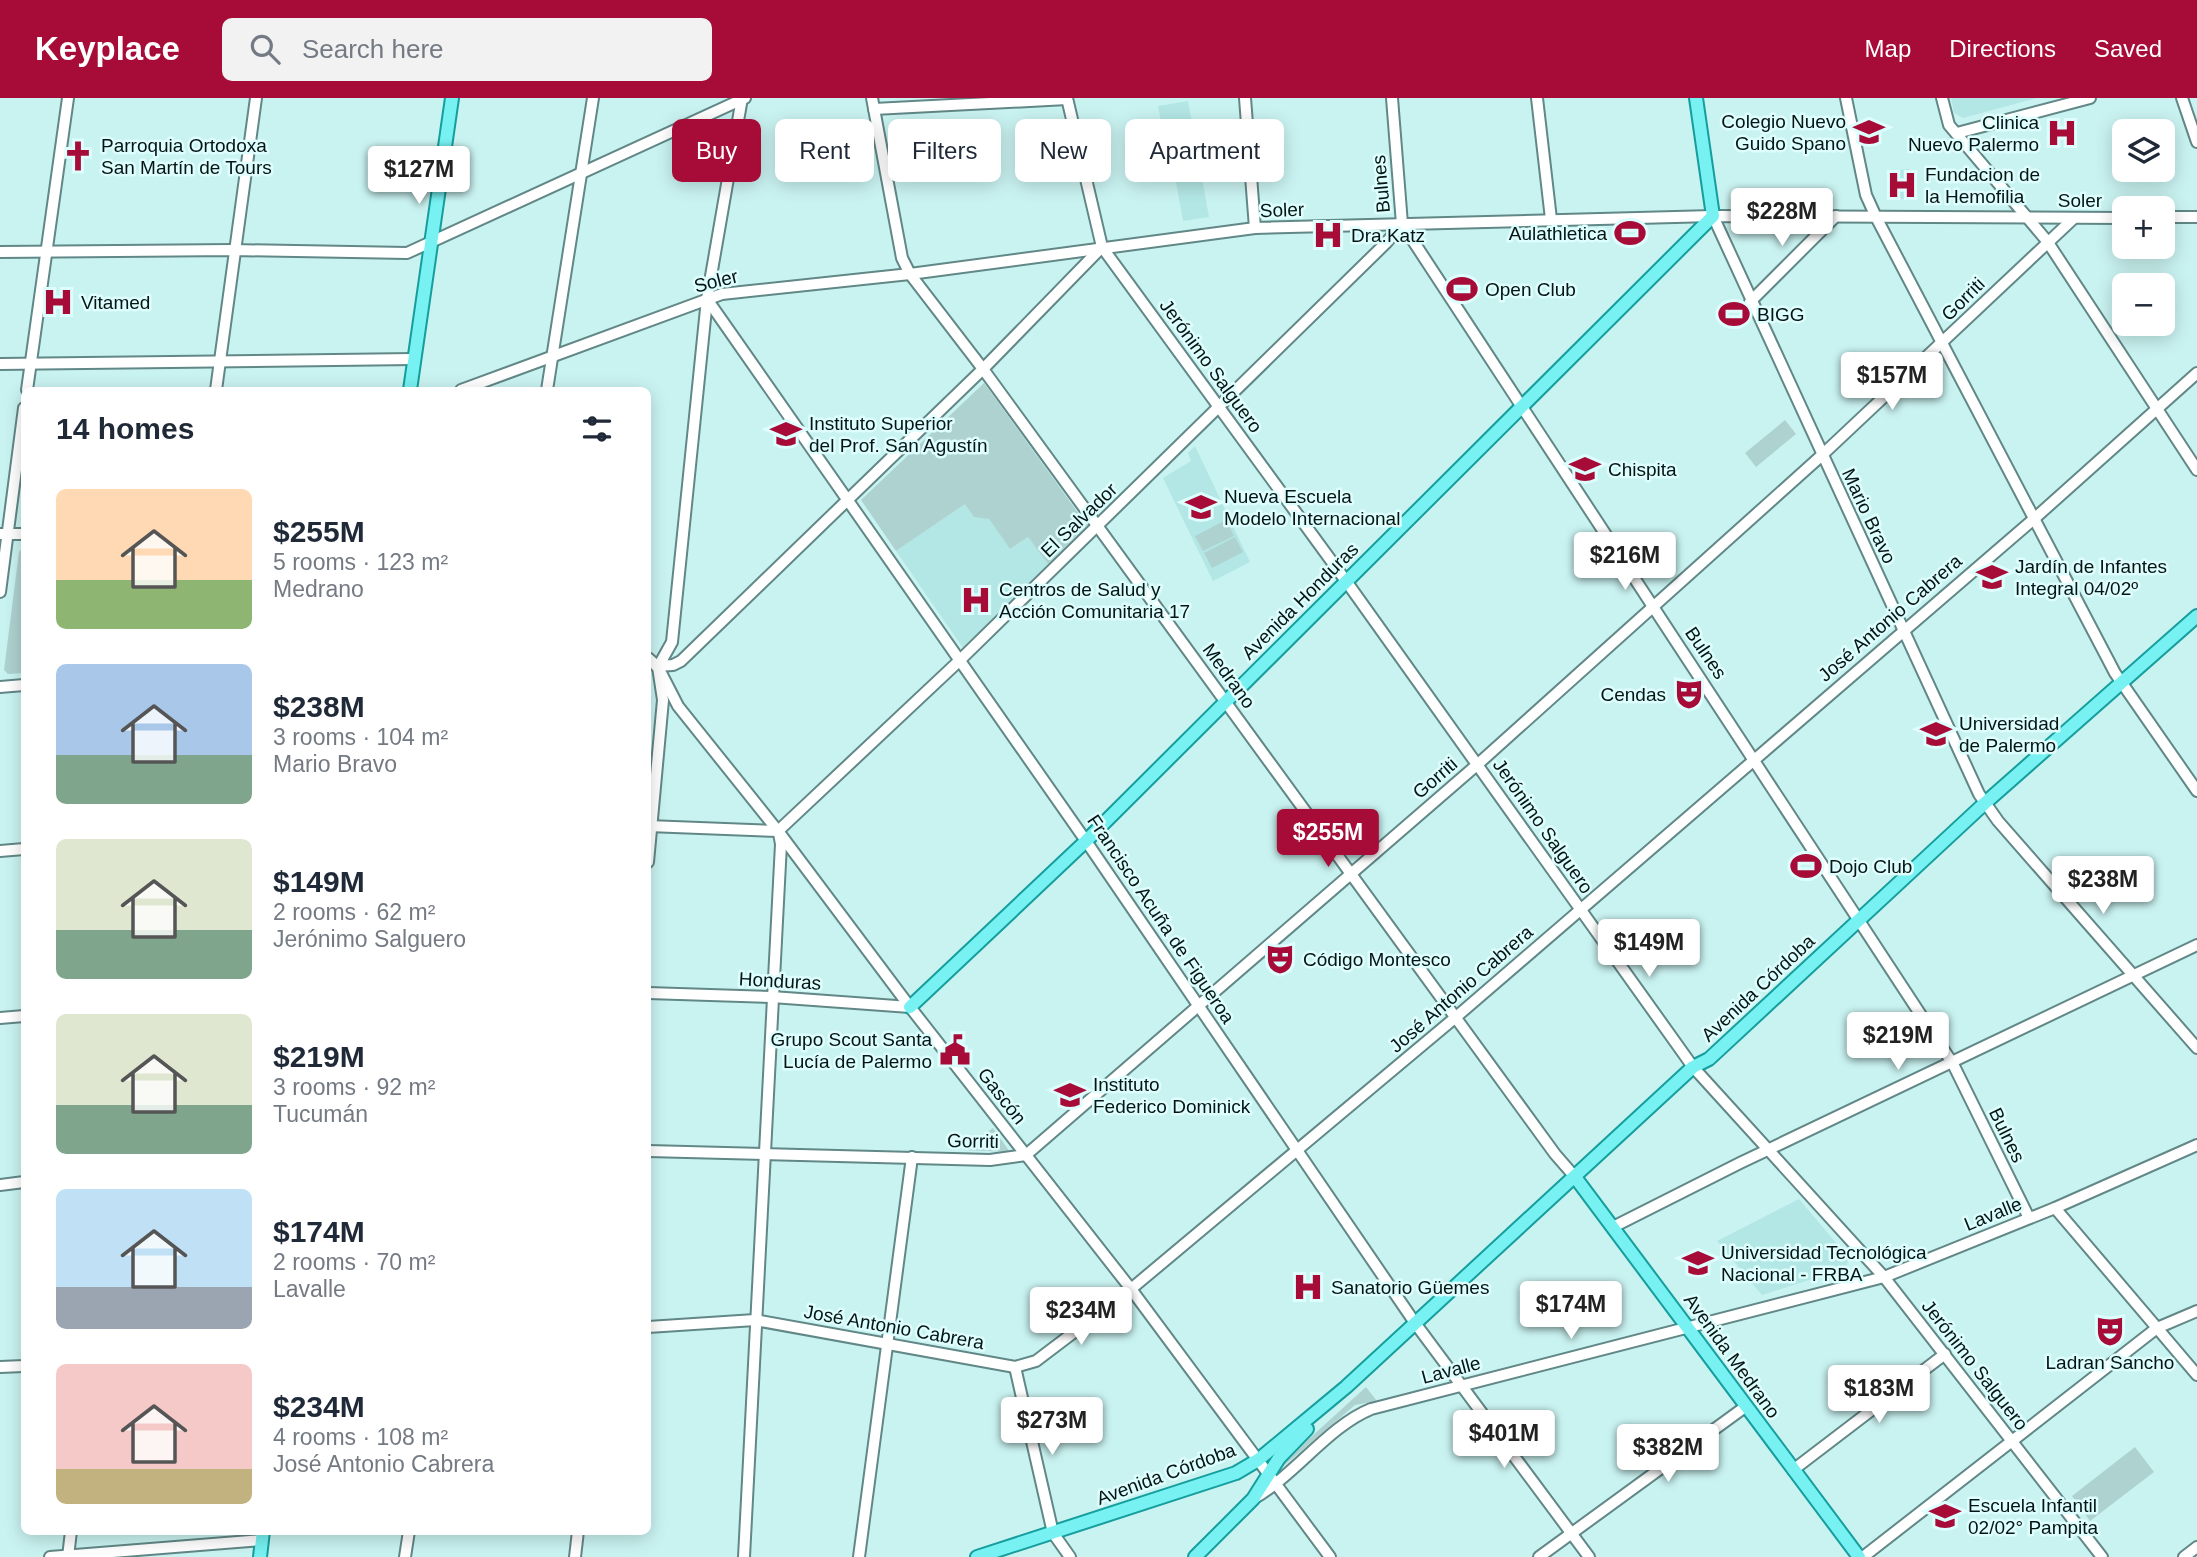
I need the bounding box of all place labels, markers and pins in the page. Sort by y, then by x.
place label: Colegio Nuevo Guido Spano [1721,111,1846,154]
place label: Clinica Nuevo Palermo [1908,112,2039,155]
school or university icon: Colegio Nuevo Guido Spano [1852,115,1886,149]
hospital icon: Clinica Nuevo Palermo [2045,116,2079,150]
place label: Parroquia Ortodoxa San Martín de Tours [101,135,272,178]
church icon: Parroquia Ortodoxa San Martín de Tours [61,139,95,173]
pin: $127M [370,146,468,206]
place label: Fundacion de la Hemofilia [1925,164,2040,207]
hospital icon: Fundacion de la Hemofilia [1885,168,1919,202]
pin: $228M [1733,188,1831,248]
sports icon: Aulathletica [1613,216,1647,250]
hospital icon: Dra.Katz [1311,218,1345,252]
place label: Aulathletica [1509,223,1607,244]
place label: Dra.Katz [1351,225,1425,246]
sports icon: Open Club [1445,272,1479,306]
place label: Open Club [1485,279,1576,300]
hospital icon: Vitamed [41,285,75,319]
place label: Vitamed [81,292,150,313]
sports icon: BIGG [1717,297,1751,331]
place label: BIGG [1757,304,1805,325]
pin: $157M [1843,352,1941,412]
place label: Instituto Superior del Prof. San Agustín [809,413,988,456]
school or university icon: Instituto Superior del Prof. San Agustín [769,417,803,451]
school or university icon: Chispita [1568,452,1602,486]
place label: Chispita [1608,459,1677,480]
place label: Nueva Escuela Modelo Internacional [1224,486,1400,529]
school or university icon: Nueva Escuela Modelo Internacional [1184,490,1218,524]
pin: $216M [1576,532,1674,592]
place label: Jardín de Infantes Integral 04/02º [2015,556,2167,599]
school or university icon: Jardín de Infantes Integral 04/02º [1975,560,2009,594]
place label: Centros de Salud y Acción Comunitaria 17 [999,579,1190,622]
hospital icon: Centros de Salud y Acción Comunitaria 17 [959,583,993,617]
theatre icon: Cendas [1672,677,1706,711]
place label: Cendas [1601,684,1666,705]
place label: Universidad de Palermo [1959,713,2059,756]
school or university icon: Universidad de Palermo [1919,717,1953,751]
pin: $255M [1279,810,1377,869]
sports icon: Dojo Club [1789,849,1823,883]
place label: Dojo Club [1829,856,1912,877]
pin: $238M [2054,856,2152,916]
pin: $149M [1600,920,1698,979]
theatre icon: Código Montesco [1263,942,1297,976]
place label: Código Montesco [1303,949,1451,970]
pin: $219M [1849,1012,1947,1072]
place label: Grupo Scout Santa Lucía de Palermo [770,1029,932,1072]
public building icon: Grupo Scout Santa Lucía de Palermo [938,1033,972,1067]
place label: Instituto Federico Dominick [1093,1074,1251,1117]
school or university icon: Instituto Federico Dominick [1053,1078,1087,1112]
place label: Universidad Tecnológica Nacional - FRBA [1721,1242,1927,1285]
school or university icon: Universidad Tecnológica Nacional - FRBA [1681,1246,1715,1280]
hospital icon: Sanatorio Güemes [1291,1270,1325,1304]
place label: Sanatorio Güemes [1331,1277,1489,1298]
pin: $174M [1522,1282,1620,1341]
pin: $234M [1032,1288,1130,1347]
theatre icon: Ladran Sancho [2093,1314,2127,1348]
place label: Ladran Sancho [2046,1352,2174,1373]
pin: $183M [1830,1366,1928,1425]
pin: $273M [1003,1398,1101,1457]
pin: $401M [1455,1410,1553,1470]
pin: $382M [1619,1424,1717,1484]
place label: Escuela Infantil 02/02° Pampita [1968,1495,2099,1538]
school or university icon: Escuela Infantil 02/02° Pampita [1928,1499,1962,1533]

